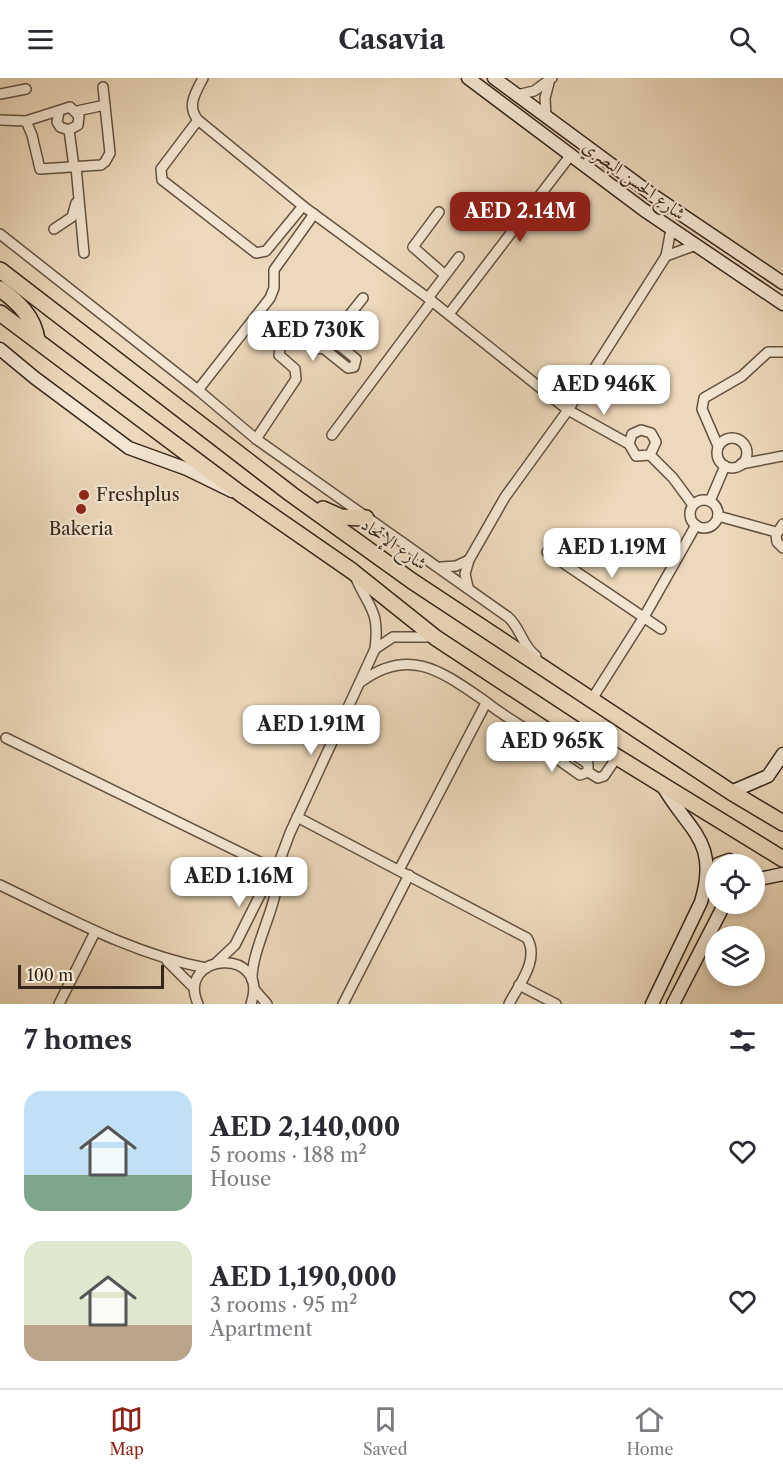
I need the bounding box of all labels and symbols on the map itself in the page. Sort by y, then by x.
street label: شارع الحسن البصري [576,135,690,228]
pin: AED 2.14M [451,192,589,243]
pin: AED 730K [251,311,375,362]
pin: AED 946K [542,365,666,416]
place label: Freshplus [96,484,180,506]
marker: Freshplus [77,488,91,502]
marker: Bakeria [74,502,88,516]
street label: شارع الإتحاد [355,513,431,578]
place label: Bakeria [49,518,114,540]
pin: AED 1.19M [543,528,681,579]
pin: AED 1.91M [242,705,380,756]
pin: AED 965K [490,722,614,773]
pin: AED 1.16M [170,857,308,908]
scale bar [18,962,164,990]

